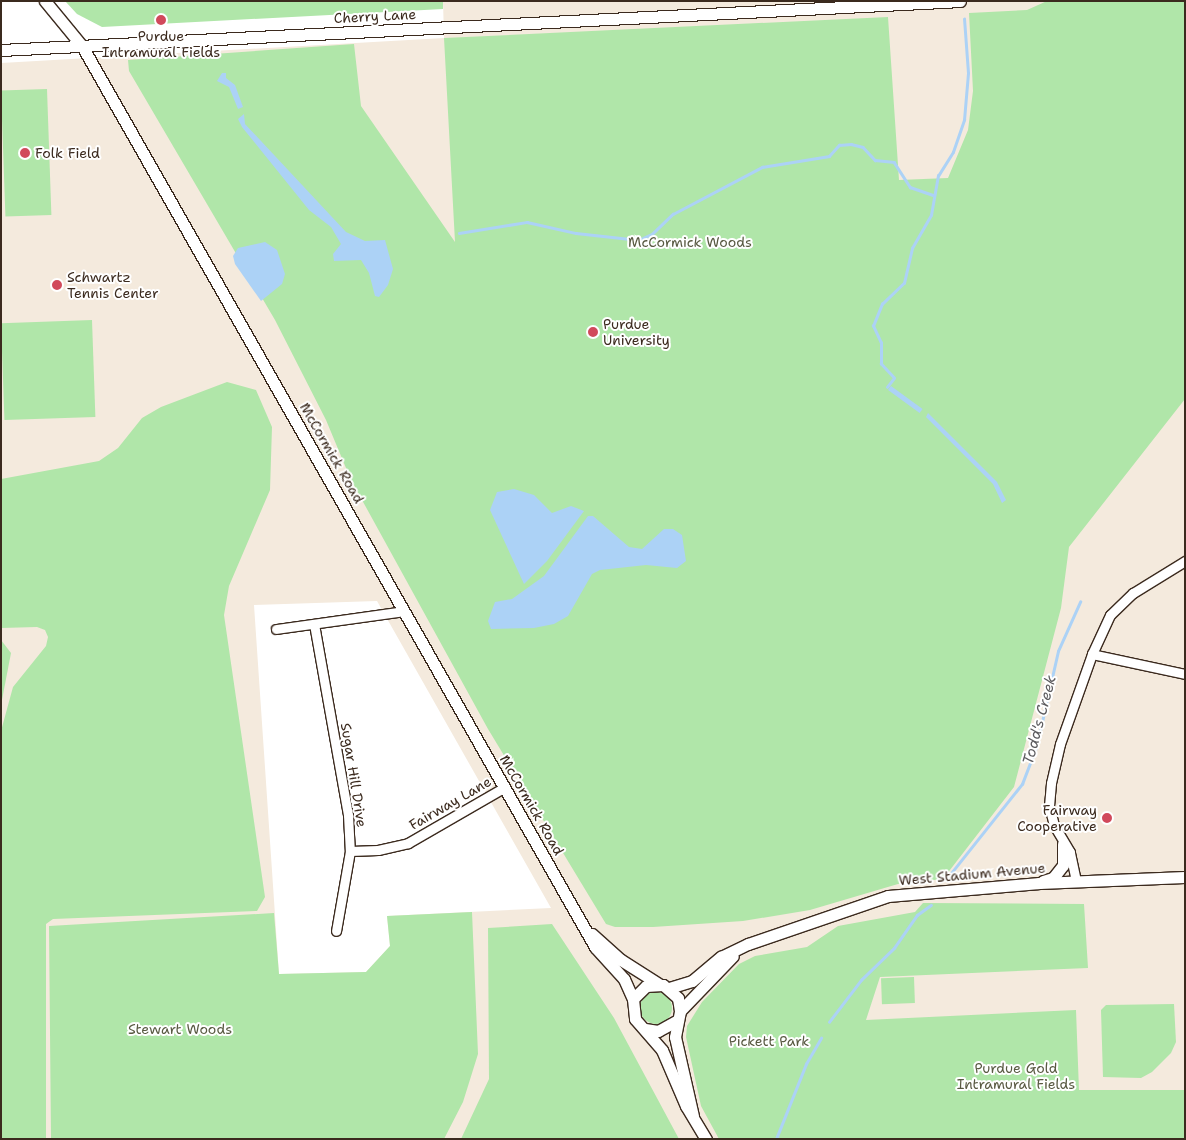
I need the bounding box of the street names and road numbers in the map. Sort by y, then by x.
street label: Cherry Lane [333,5,417,27]
street label: McCormick Road [296,400,368,506]
street label: Sugar Hill Drive [337,722,371,828]
street label: McCormick Road [496,752,568,858]
street label: Fairway Lane [406,773,494,833]
street label: West Stadium Avenue [898,859,1046,889]

